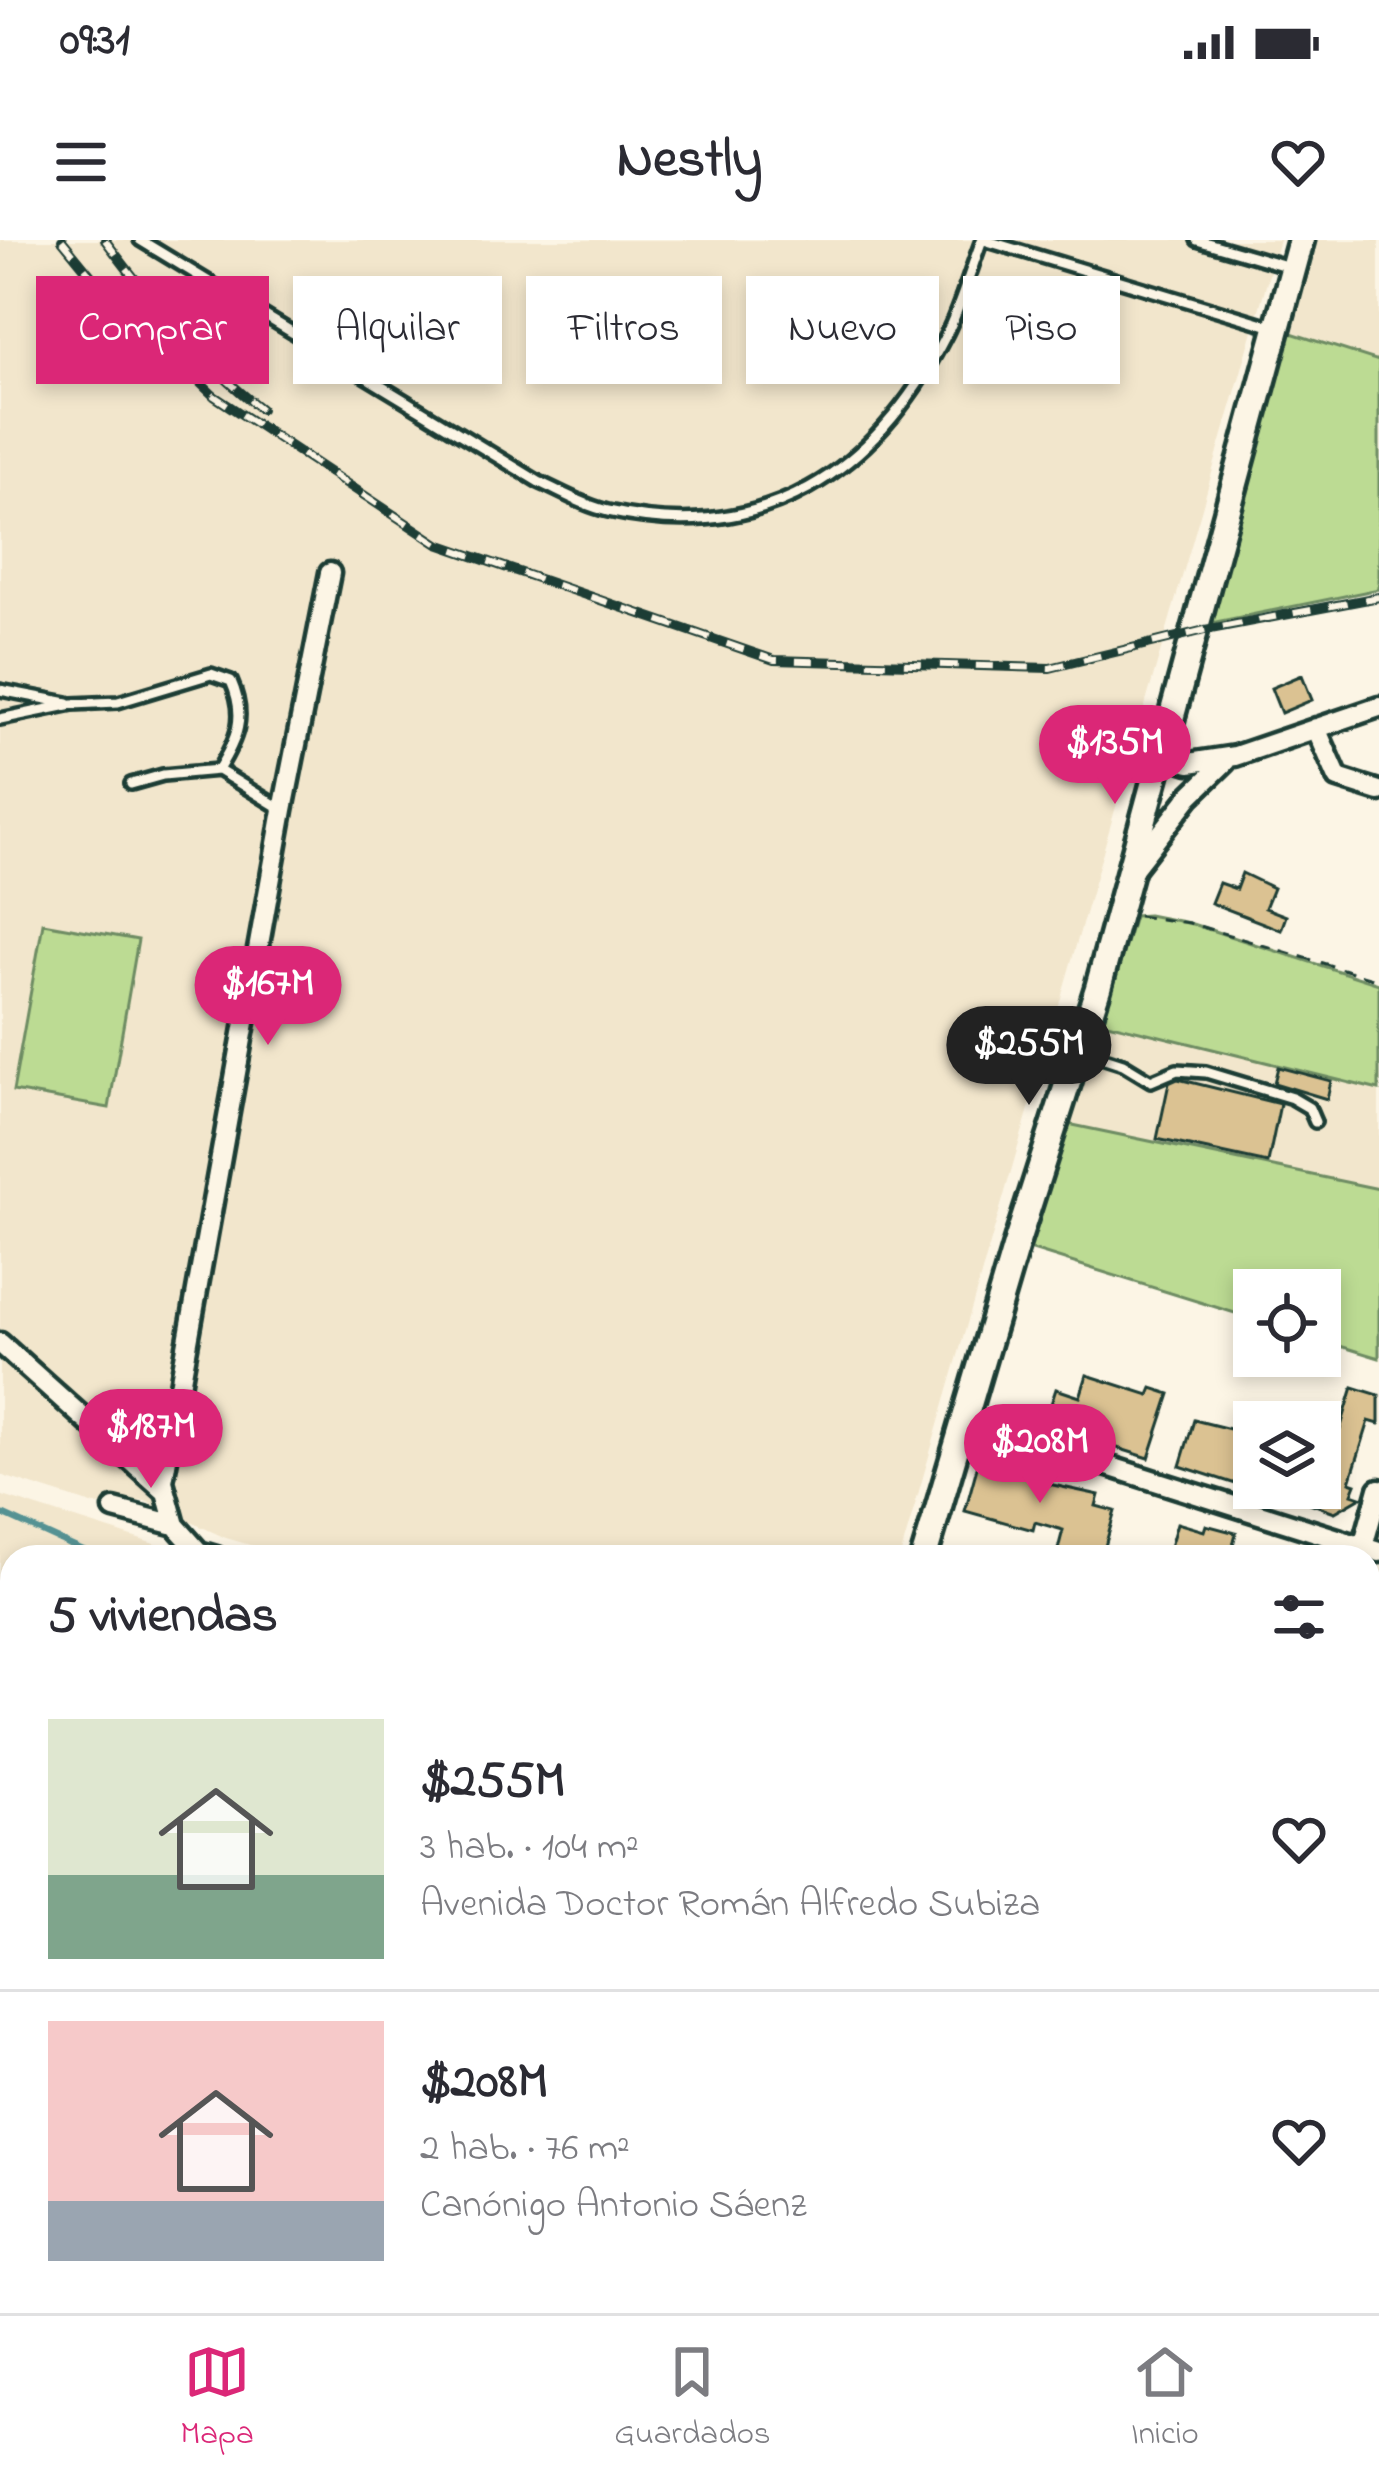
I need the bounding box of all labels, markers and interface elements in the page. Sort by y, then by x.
text: 09:31 [60,9,130,75]
text: Nestly [617,123,762,201]
icon: menu [48,129,114,195]
icon: heart [1265,129,1331,195]
chip: Comprar [36,276,269,384]
chip: Alquilar [293,276,502,384]
chip: Filtros [526,276,722,384]
chip: Nuevo [746,276,939,384]
chip: Piso [963,276,1120,384]
pin: $135M [1031,705,1199,807]
text: $135M [1066,715,1164,772]
pin: $167M [184,946,352,1048]
text: $167M [222,956,314,1013]
pin: $255M [945,1006,1113,1108]
text: $255M [973,1016,1085,1073]
map controls [1233,1269,1341,1509]
button: locate [1233,1269,1341,1377]
pin: $187M [67,1389,235,1491]
text: $187M [106,1399,196,1456]
button: layers [1233,1401,1341,1509]
pin: $208M [956,1404,1124,1506]
text: $208M [991,1414,1089,1471]
text: 5 viviendas [48,1580,278,1655]
icon: filters [1266,1584,1332,1650]
text: $255M [420,1745,566,1820]
icon: home [144,1767,288,1911]
icon: heart [1266,1806,1332,1872]
text: 3 hab. · 104 m² [420,1820,639,1877]
text: Avenida Doctor Román Alfredo Subiza [420,1877,1040,1934]
text: $208M [420,2046,548,2121]
icon: home [144,2069,288,2213]
icon: heart [1266,2108,1332,2174]
text: 2 hab. · 76 m² [420,2121,630,2178]
text: Canónigo Antonio Sáenz [420,2178,807,2235]
tab: Mapa [180,2339,254,2459]
tab: Guardados [614,2339,771,2459]
tab: Inicio [1131,2339,1199,2459]

